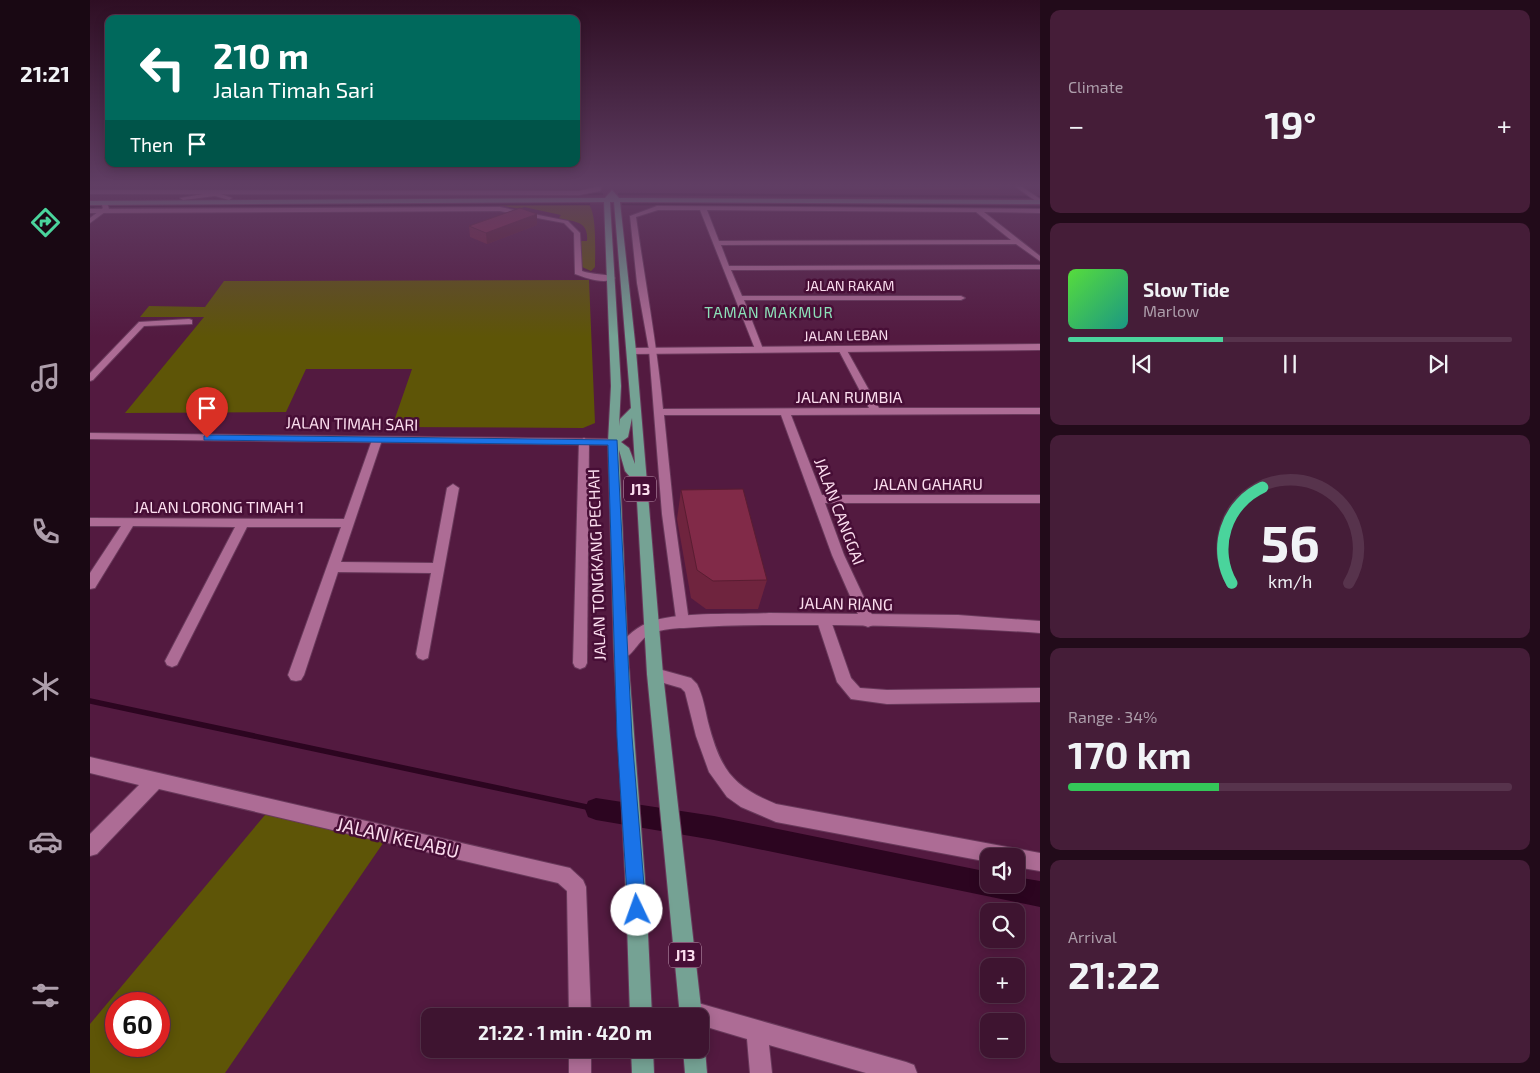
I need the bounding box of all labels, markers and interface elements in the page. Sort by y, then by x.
text: 210 m [213,34,309,76]
icon: left [130,35,195,100]
text: 21:21 [20,60,70,86]
text: Jalan Timah Sari [213,76,374,102]
text: Climate [1068,77,1123,96]
text: 19° [1265,101,1316,147]
text: − [1068,108,1084,142]
text: + [1497,108,1512,142]
icon: arrive [183,130,211,158]
text: Then [130,133,173,156]
icon: directions [28,205,63,240]
street label: JALAN RAKAM [806,277,894,294]
text: Slow Tide [1143,278,1230,301]
text: Marlow [1143,301,1199,320]
district label: TAMAN MAKMUR [704,303,834,321]
street label: JALAN LEBAN [804,326,888,344]
icon: previous [1128,350,1156,378]
icon: pause [1276,350,1304,378]
icon: next [1424,350,1452,378]
icon: music [28,360,63,395]
pin [186,387,228,438]
street label: JALAN RUMBIA [795,387,903,406]
icon: arrive [193,394,221,422]
street label: JALAN TIMAH SARI [285,412,419,434]
street label: JALAN CANGGAI [811,455,869,567]
street label: JALAN TONGKANG PECHAH [583,469,609,661]
street label: JALAN GAHARU [873,474,983,493]
road number: J13 [624,476,656,502]
street label: JALAN LORONG TIMAH 1 [134,497,304,516]
text: 56 [1260,510,1320,572]
icon: phone [28,514,63,549]
text: km/h [1268,570,1312,592]
street label: JALAN RIANG [799,593,893,613]
icon: climate [28,669,63,704]
text: Range · 34% [1068,707,1157,726]
text: 170 km [1068,731,1191,777]
street label: JALAN KELABU [334,812,462,862]
icon: car [28,824,63,859]
map controls [980,848,1025,1058]
button: sound [980,848,1025,893]
position arrow [610,883,662,935]
button: search [980,903,1025,948]
text: Arrival [1068,927,1117,946]
road number: J13 [669,942,701,968]
text: 21:22 [1068,951,1160,997]
button: + [980,958,1025,1003]
icon: filters [28,978,63,1013]
speed limit sign: 60 [105,992,170,1057]
button: − [980,1013,1025,1058]
text: 21:22 · 1 min · 420 m [478,1021,652,1044]

